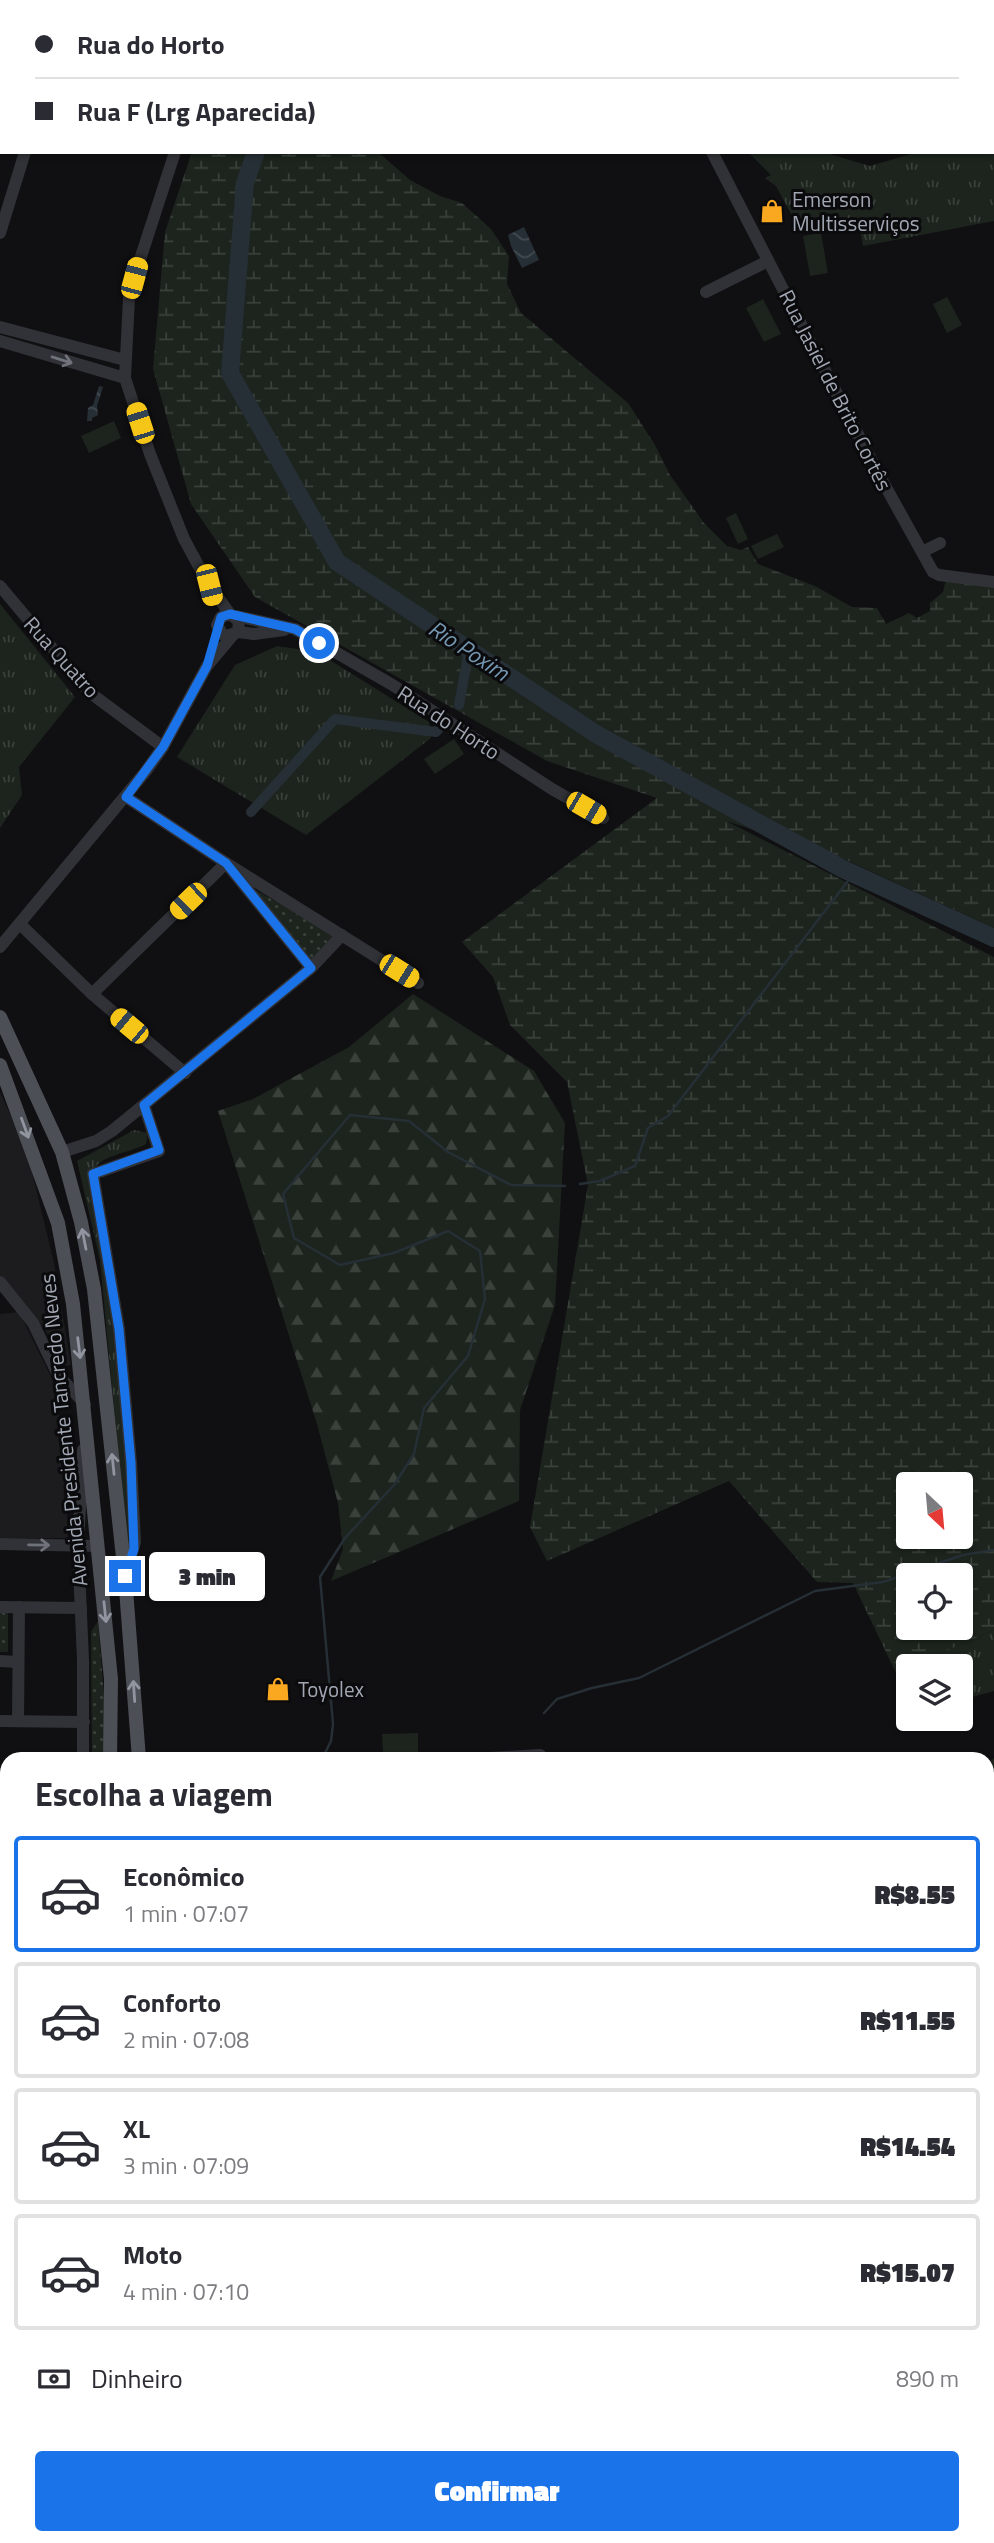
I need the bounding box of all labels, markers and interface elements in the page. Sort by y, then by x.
text: Rua do Horto [77,25,225,64]
text: Rua F (Lrg Aparecida) [77,92,315,131]
place label: Emerson Multisserviços [792,183,920,239]
shop icon: Emerson Multisserviços [758,197,786,225]
car [119,255,150,301]
street label: Rua Jasiel de Brito Cortês [771,284,901,496]
one-way arrow [51,355,73,367]
car [124,400,157,446]
car [194,562,225,608]
street label: Rua Quatro [17,609,107,705]
water label: Rio Poxim [422,611,517,690]
route start [303,627,335,659]
street label: Rua do Horto [391,677,507,767]
car [563,788,610,828]
car [166,879,211,923]
car [376,951,423,991]
car [107,1004,152,1048]
one-way arrow [20,1117,33,1139]
one-way arrow [76,1228,90,1251]
street label: Avenida Presidente Tancredo Neves [31,1272,95,1588]
one-way arrow [72,1337,85,1359]
one-way arrow [106,1453,119,1476]
north arrow [896,1472,973,1549]
map controls [896,1472,973,1731]
one-way arrow [27,1539,50,1552]
callout: 3 min [150,1552,265,1600]
text: 3 min [178,1559,236,1594]
route end [109,1560,141,1592]
button: locate [896,1563,973,1640]
one-way arrow [98,1600,111,1623]
button: layers [896,1654,973,1731]
place label: Toyolex [298,1673,364,1705]
shop icon: Toyolex [264,1675,292,1703]
one-way arrow [127,1680,140,1702]
text: Escolha a viagem [35,1770,273,1818]
text: Econômico [123,1857,245,1896]
icon: car [39,1863,102,1926]
text: R$8.55 [874,1875,955,1914]
text: 1 min · 07:07 [123,1896,249,1931]
text: Conforto [123,1983,221,2022]
icon: car [39,1989,102,2052]
text: R$11.55 [860,2001,955,2040]
text: 2 min · 07:08 [123,2022,249,2057]
text: XL [123,2109,150,2148]
icon: car [39,2115,102,2178]
text: R$14.54 [860,2127,955,2166]
text: 3 min · 07:09 [123,2148,249,2183]
text: Moto [123,2235,182,2274]
icon: car [39,2241,102,2304]
text: R$15.07 [860,2253,955,2292]
text: 4 min · 07:10 [123,2274,249,2309]
text: Dinheiro [91,2359,183,2398]
icon: cash [35,2360,73,2398]
text: 890 m [896,2361,959,2396]
button: Confirmar [35,2451,959,2531]

